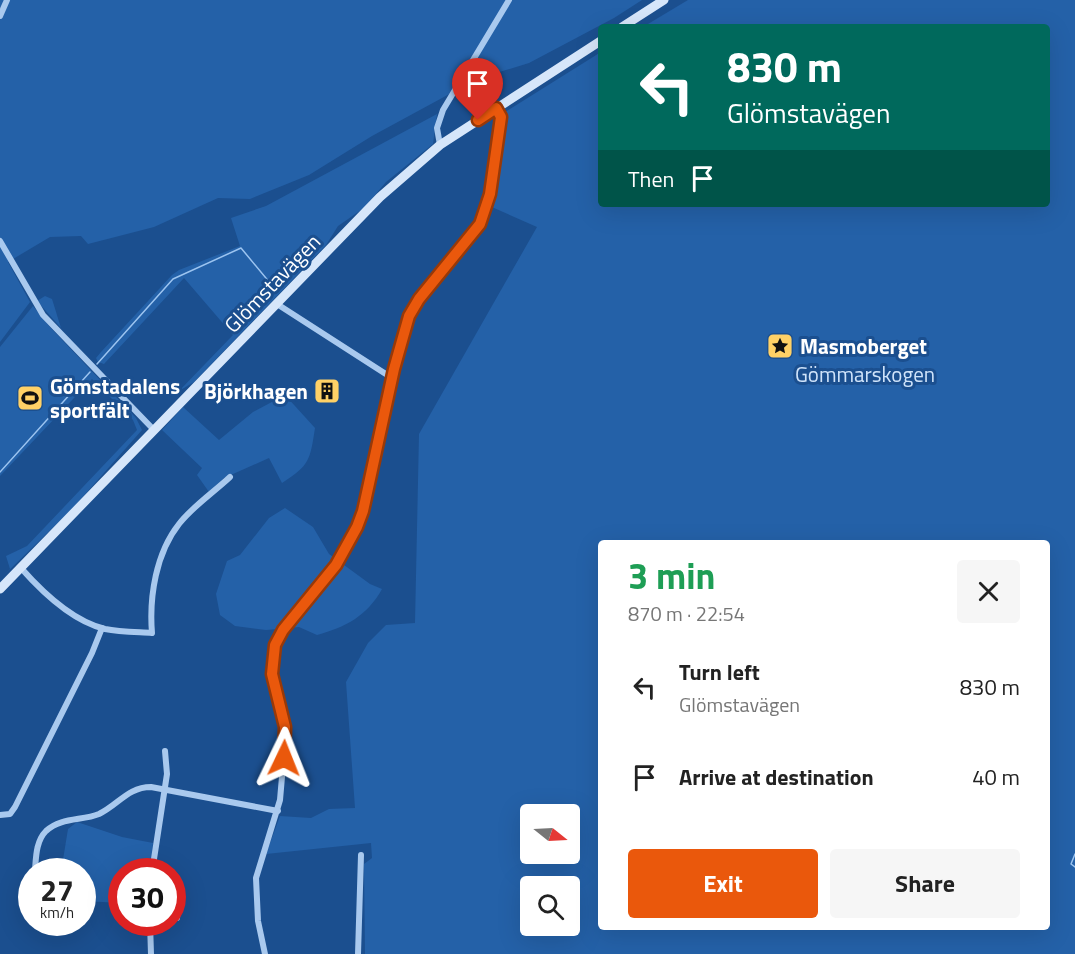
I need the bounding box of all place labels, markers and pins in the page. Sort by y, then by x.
pin [452,58,503,120]
place label: Masmoberget [800,330,927,362]
place icon: Masmoberget [765,331,795,361]
place label: Gömstadalens sportfält [50,370,180,426]
place label: Björkhagen [204,375,308,407]
building icon: Björkhagen [312,376,342,406]
sports icon: Gömstadalens sportfält [15,383,45,413]

